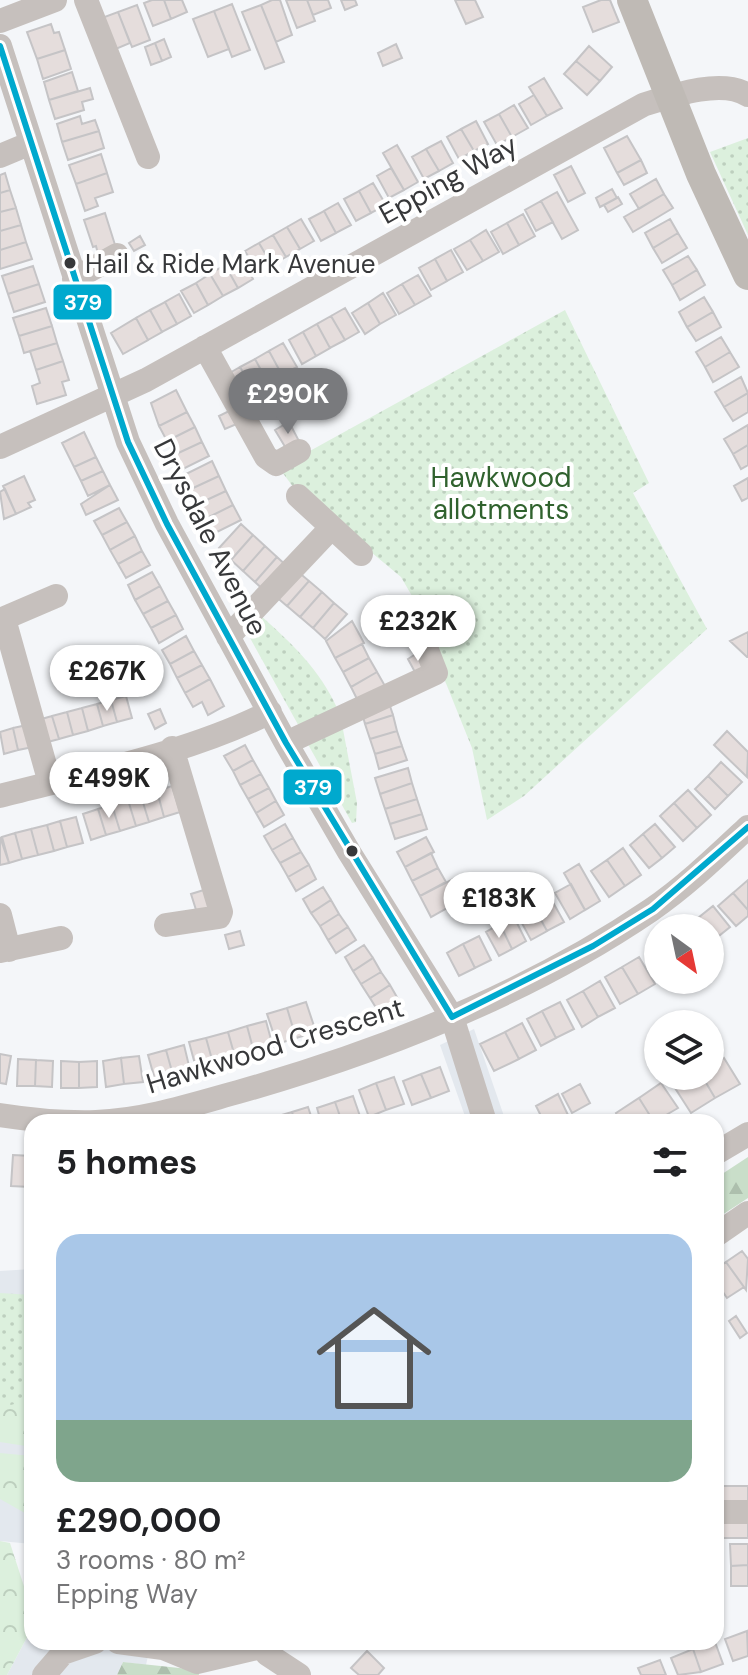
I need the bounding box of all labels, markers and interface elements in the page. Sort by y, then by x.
street label: Epping Way [372,126,524,233]
place label: Hail & Ride Mark Avenue [85,247,375,281]
marker: Hail & Ride Mark Avenue [62,255,78,271]
line badge: 379 [52,283,113,321]
text: 379 [64,288,102,317]
pin: £290K [232,368,344,436]
text: £290K [247,377,330,411]
street label: Drysdale Avenue [145,433,276,642]
park label: Hawkwood allotments [430,459,572,528]
pin: £232K [362,595,474,663]
text: £232K [379,604,457,638]
pin: £267K [51,645,163,713]
text: £267K [68,654,146,688]
pin: £499K [53,752,165,820]
text: £499K [67,761,151,795]
line badge: 379 [282,768,343,806]
text: 379 [294,773,332,802]
unlabelled marker [344,843,360,859]
pin: £183K [443,872,555,940]
text: £183K [462,881,536,915]
north arrow [644,914,724,994]
map controls [644,914,724,1090]
street label: Hawkwood Crescent [142,989,408,1102]
button: layers [644,1010,724,1090]
text: 5 homes [56,1140,197,1185]
icon: filters [648,1140,692,1184]
icon: home [302,1286,446,1430]
text: £290,000 [56,1498,221,1543]
text: 3 rooms · 80 m² [56,1543,246,1577]
text: Epping Way [56,1577,198,1611]

